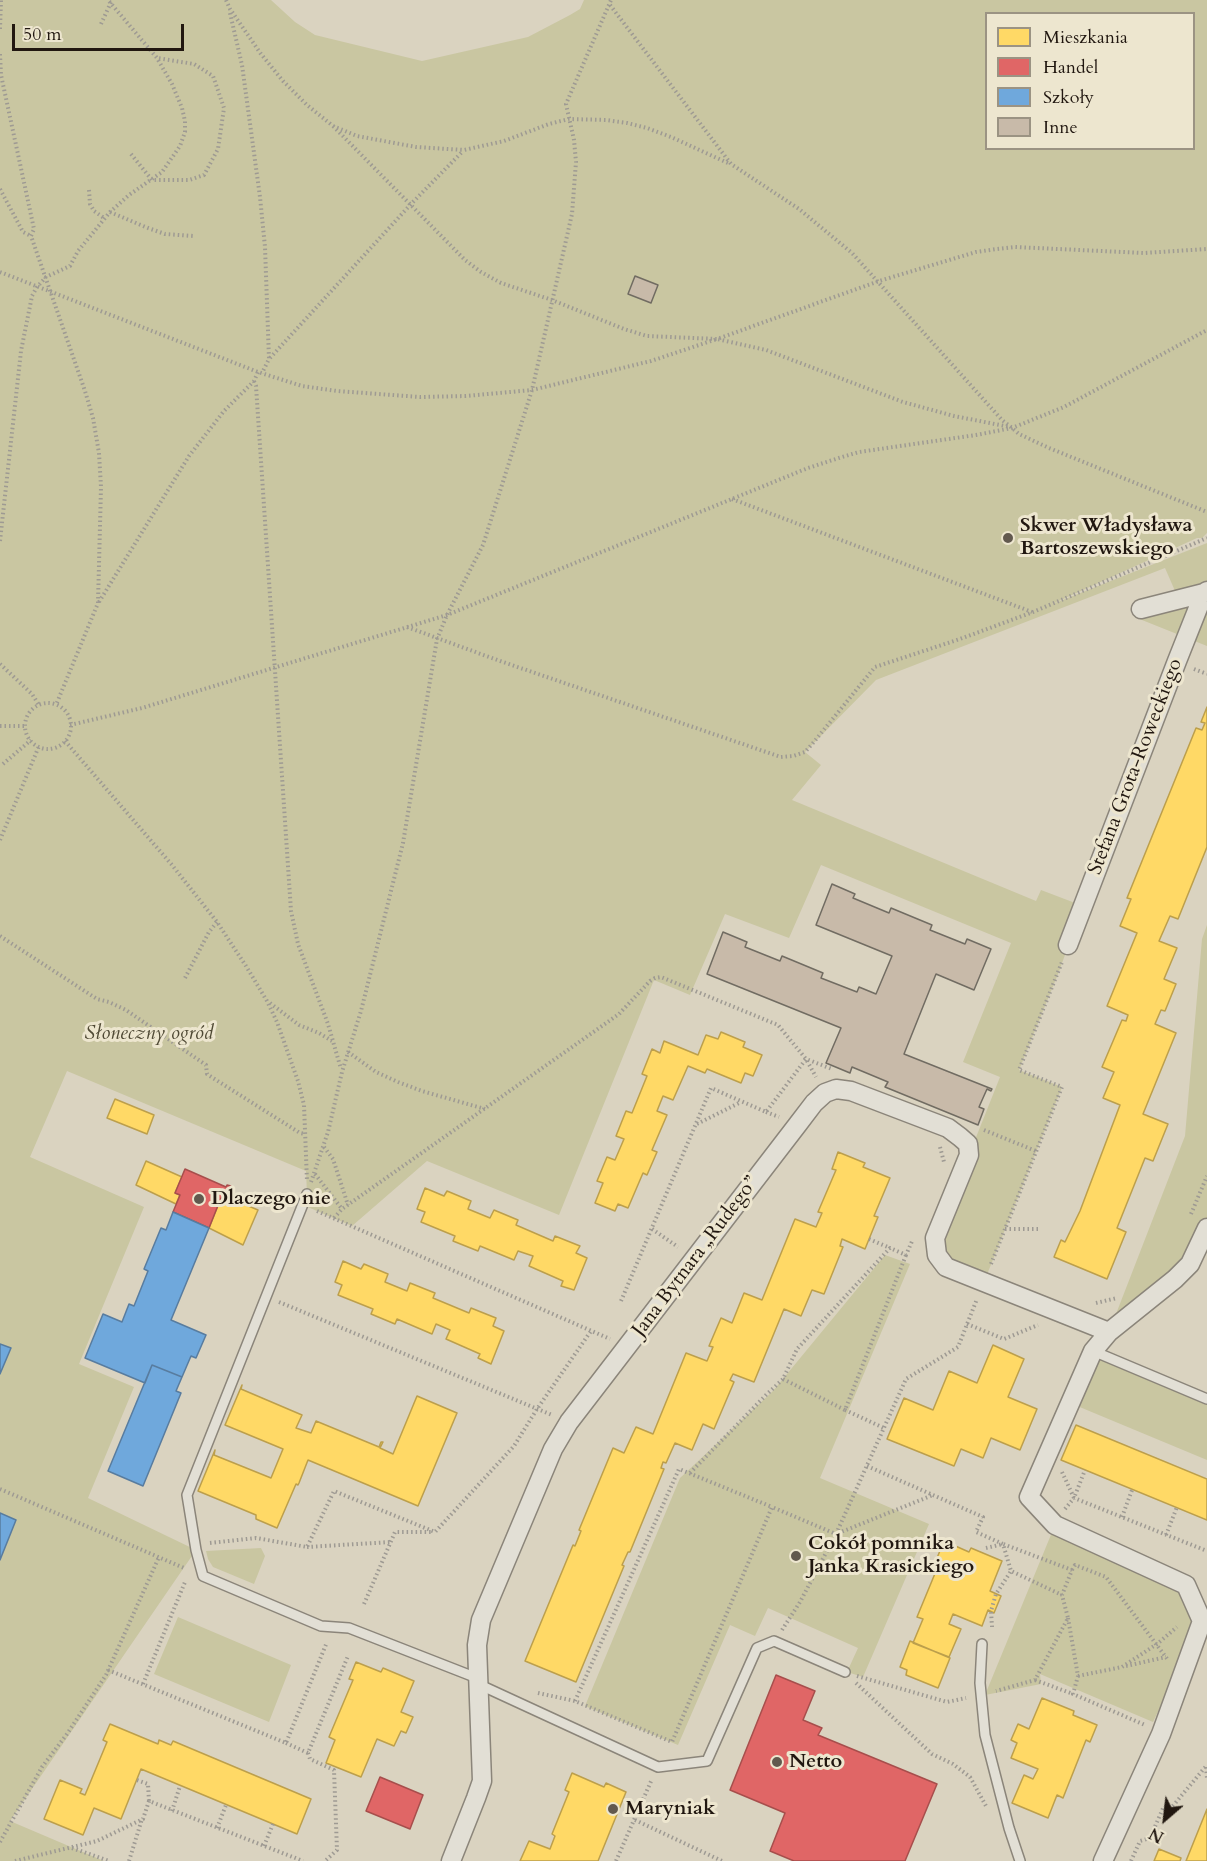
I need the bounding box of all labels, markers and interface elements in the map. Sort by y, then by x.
scale bar [15,12,188,50]
legend [985,12,1195,150]
text: 50 m [23,22,62,47]
text: Mieszkania [1043,25,1128,50]
text: Handel [1043,55,1098,80]
text: Szkoły [1043,85,1094,110]
text: Inne [1043,115,1078,140]
place label: Skwer Władysława Bartoszewskiego [1020,514,1192,561]
marker: Skwer Władysława Bartoszewskiego [1001,531,1015,545]
street label: Stefana Grota-Roweckiego [1084,655,1188,879]
park label: Słoneczny ogród [85,1022,213,1046]
street label: Jana Bytnara „Rudego” [628,1172,764,1342]
place label: Dlaczego nie [211,1187,331,1211]
marker: Dlaczego nie [192,1192,206,1206]
place label: Cokół pomnika Janka Krasickiego [808,1532,974,1579]
marker: Cokół pomnika Janka Krasickiego [789,1549,803,1563]
place label: Netto [789,1750,842,1774]
marker: Netto [770,1755,784,1769]
north arrow [1135,1789,1195,1849]
place label: Maryniak [625,1797,715,1821]
marker: Maryniak [606,1802,620,1816]
text: N [1145,1822,1168,1848]

